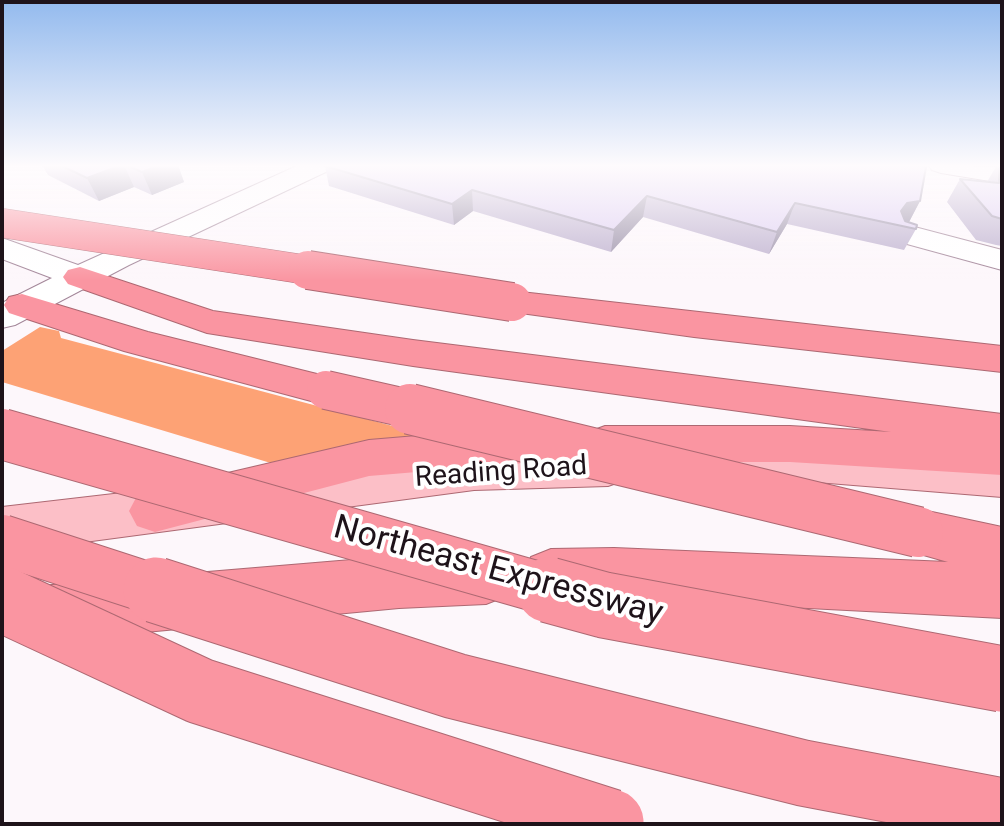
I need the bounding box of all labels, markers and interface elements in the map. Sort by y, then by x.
street label: Reading Road [414,450,588,496]
street label: Northeast Expressway [329,508,667,636]

